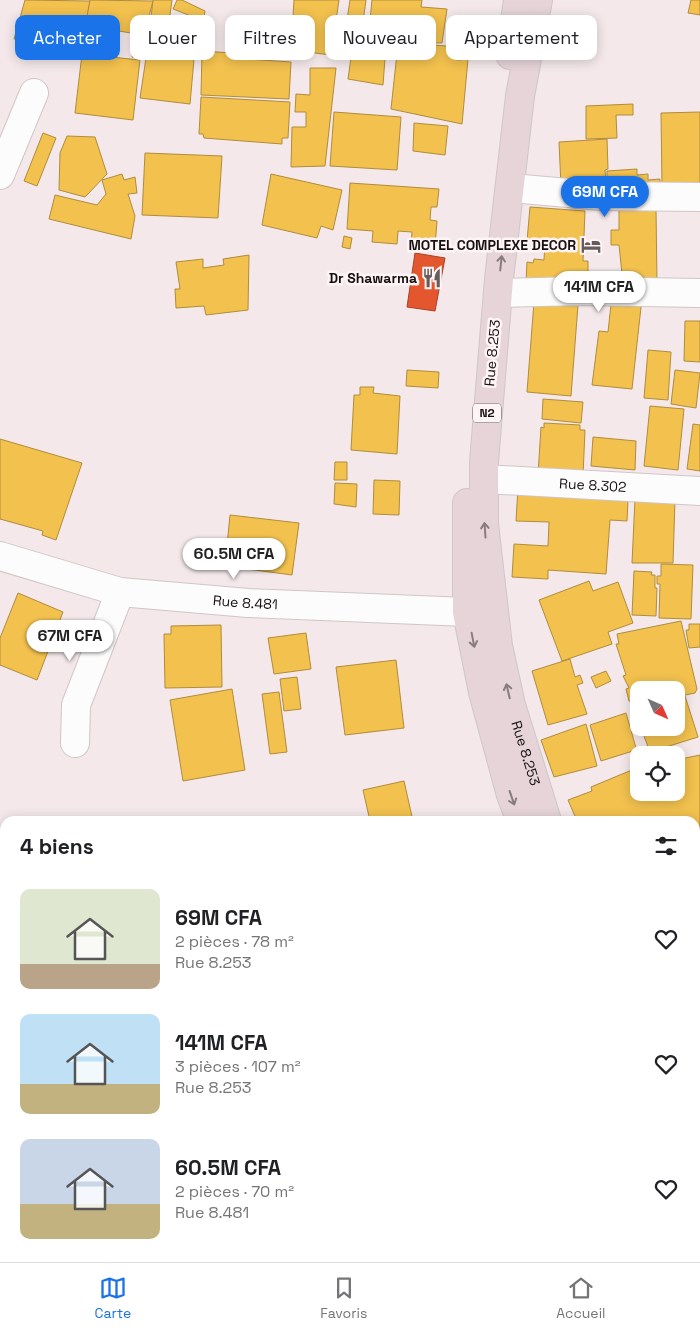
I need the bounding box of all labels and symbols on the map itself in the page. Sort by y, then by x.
pin: 69M CFA [559,176,651,218]
hotel icon: MOTEL COMPLEXE DECOR [580,234,602,256]
place label: MOTEL COMPLEXE DECOR [409,236,576,254]
one-way arrow [496,256,506,272]
restaurant icon: Dr Shawarma [421,267,443,289]
place label: Dr Shawarma [329,269,417,287]
pin: 141M CFA [547,270,651,313]
street label: Rue 8.253 [480,319,504,387]
road number: N2 [473,403,501,422]
street label: Rue 8.302 [559,474,627,496]
one-way arrow [480,522,490,538]
pin: 60.5M CFA [177,538,291,580]
street label: Rue 8.481 [212,591,278,613]
pin: 67M CFA [24,620,116,662]
one-way arrow [468,632,478,648]
north arrow [630,681,685,736]
one-way arrow [503,683,512,699]
street label: Rue 8.253 [507,718,544,788]
one-way arrow [508,789,517,805]

